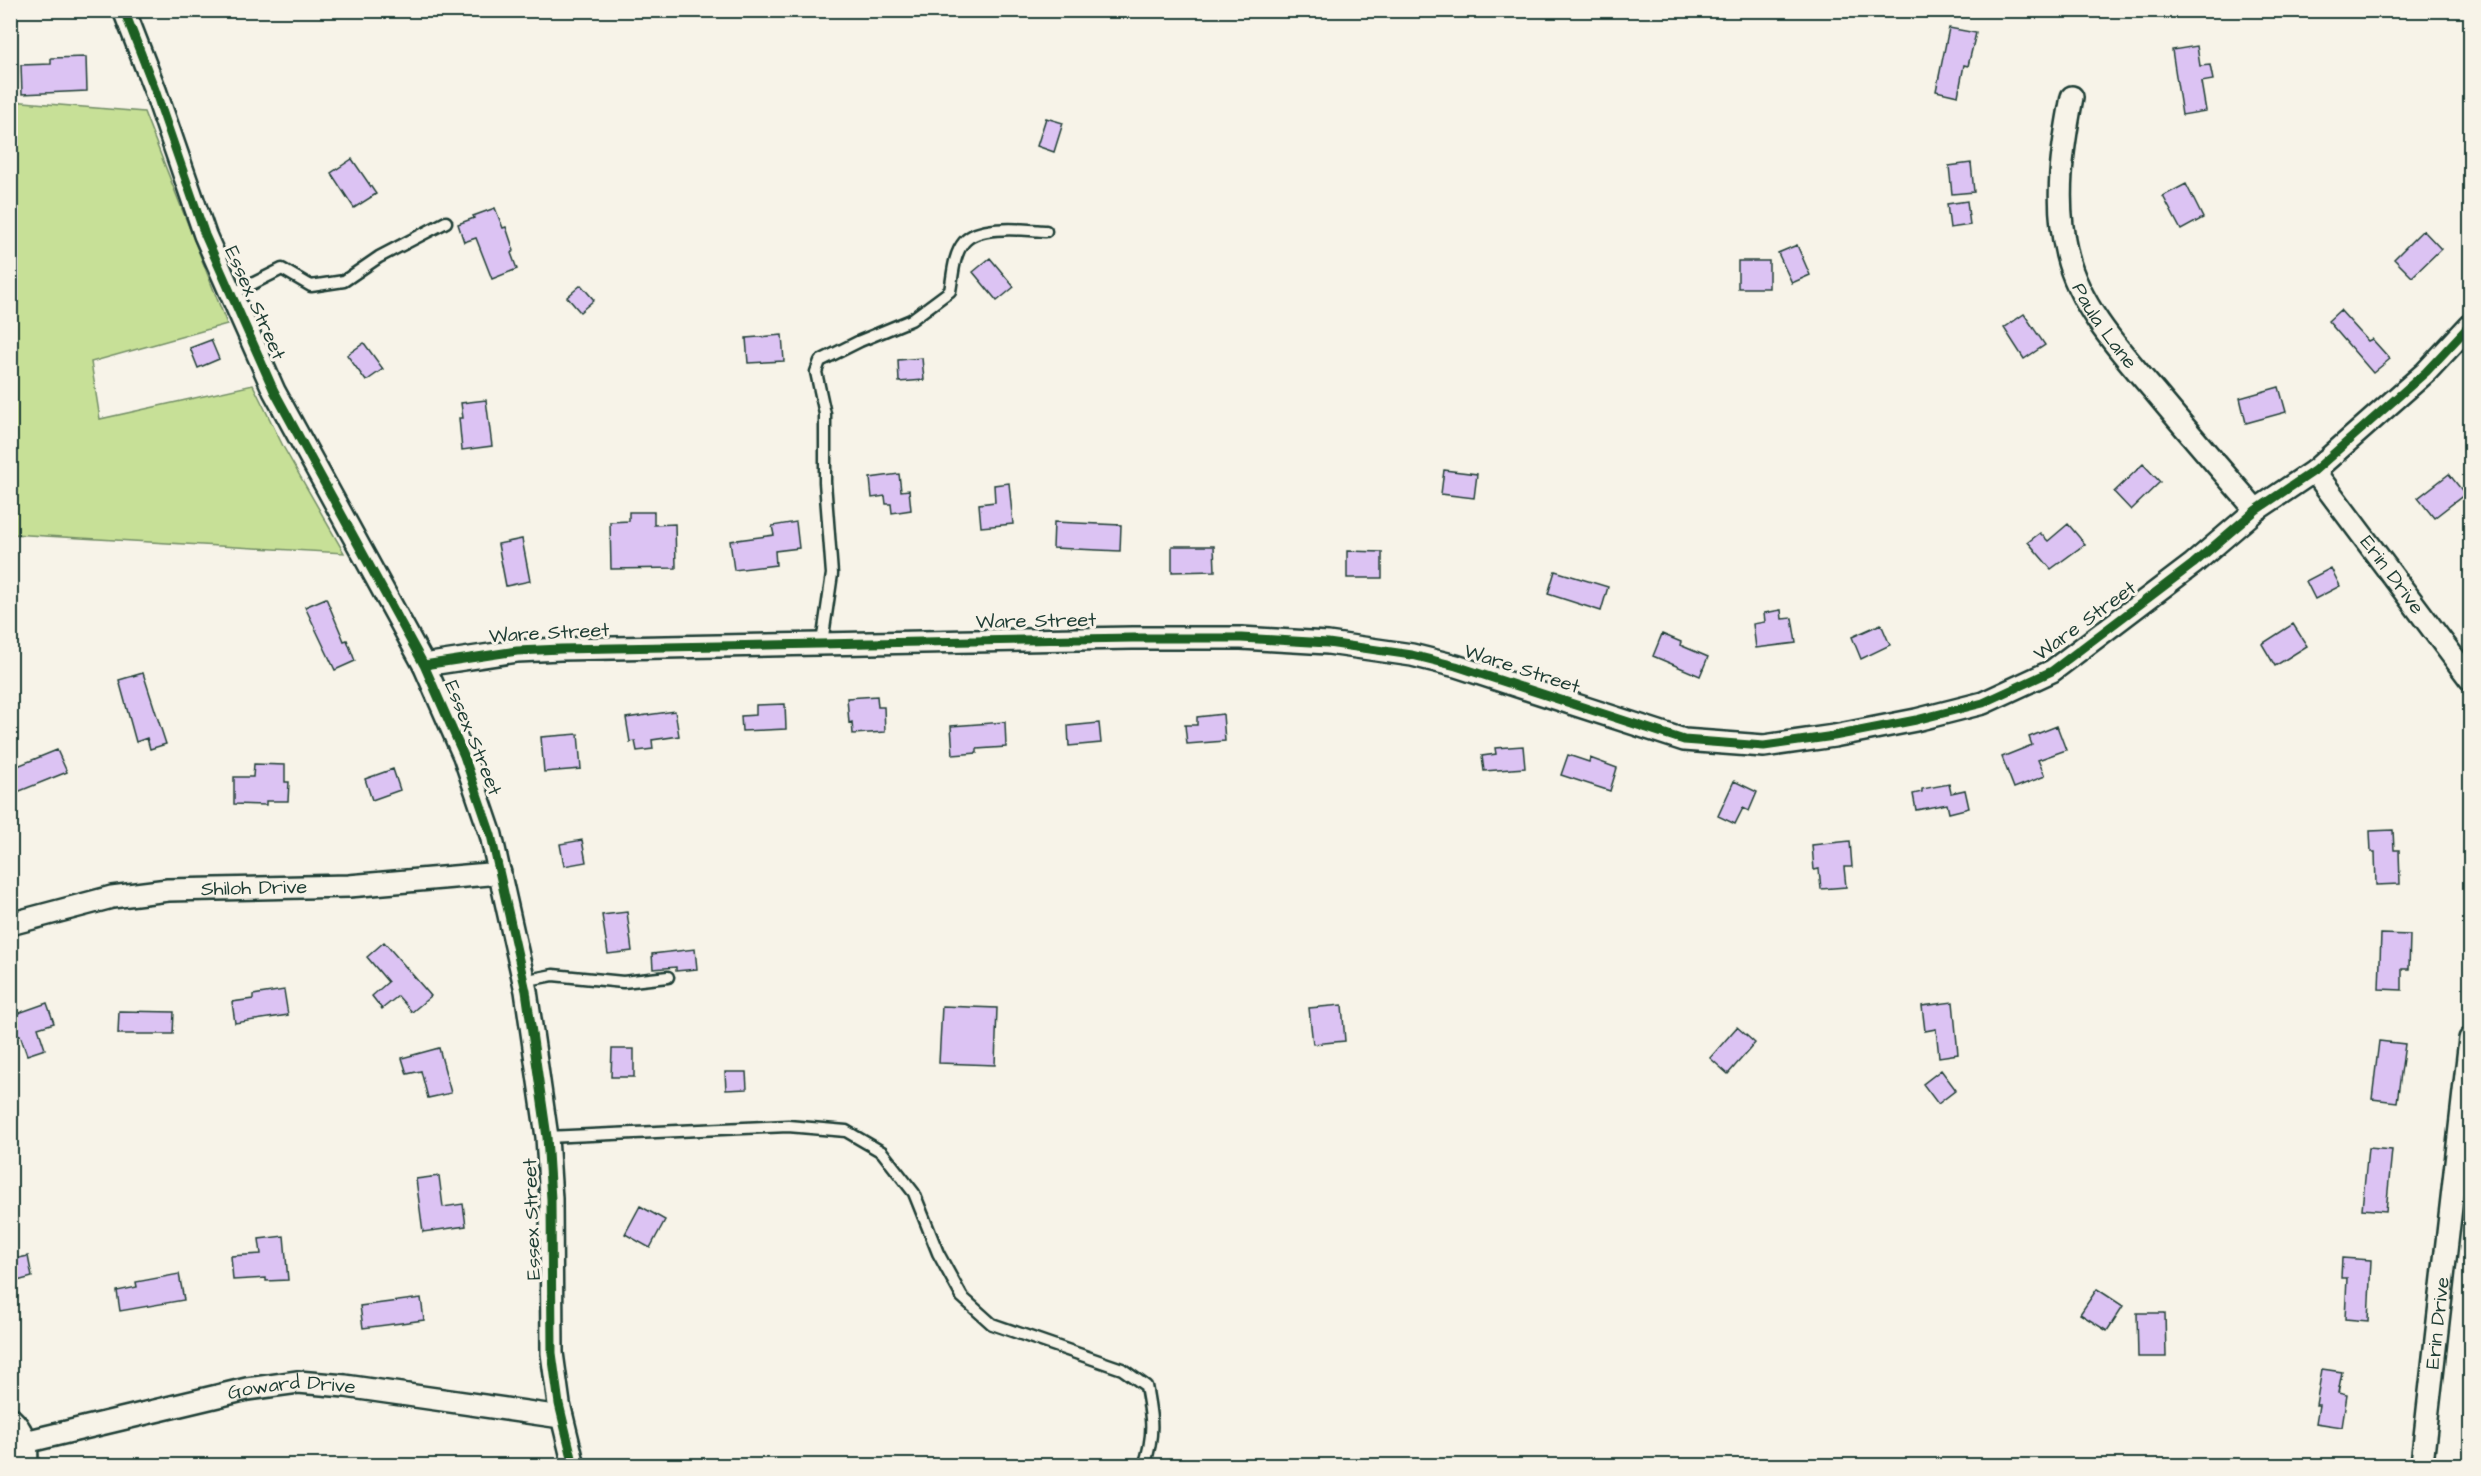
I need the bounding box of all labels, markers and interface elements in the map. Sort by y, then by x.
street label: Essex Street [217,242,293,364]
street label: Paula Lane [2065,278,2144,375]
street label: Erin Drive [2353,530,2431,620]
street label: Ware Street [2028,574,2142,668]
street label: Ware Street [975,606,1097,636]
street label: Ware Street [488,616,610,650]
street label: Ware Street [1460,637,1584,701]
street label: Essex Street [437,676,509,800]
street label: Shiloh Drive [201,873,308,903]
street label: Essex Street [516,1158,548,1280]
street label: Erin Drive [2419,1275,2457,1370]
street label: Goward Drive [225,1368,358,1407]

